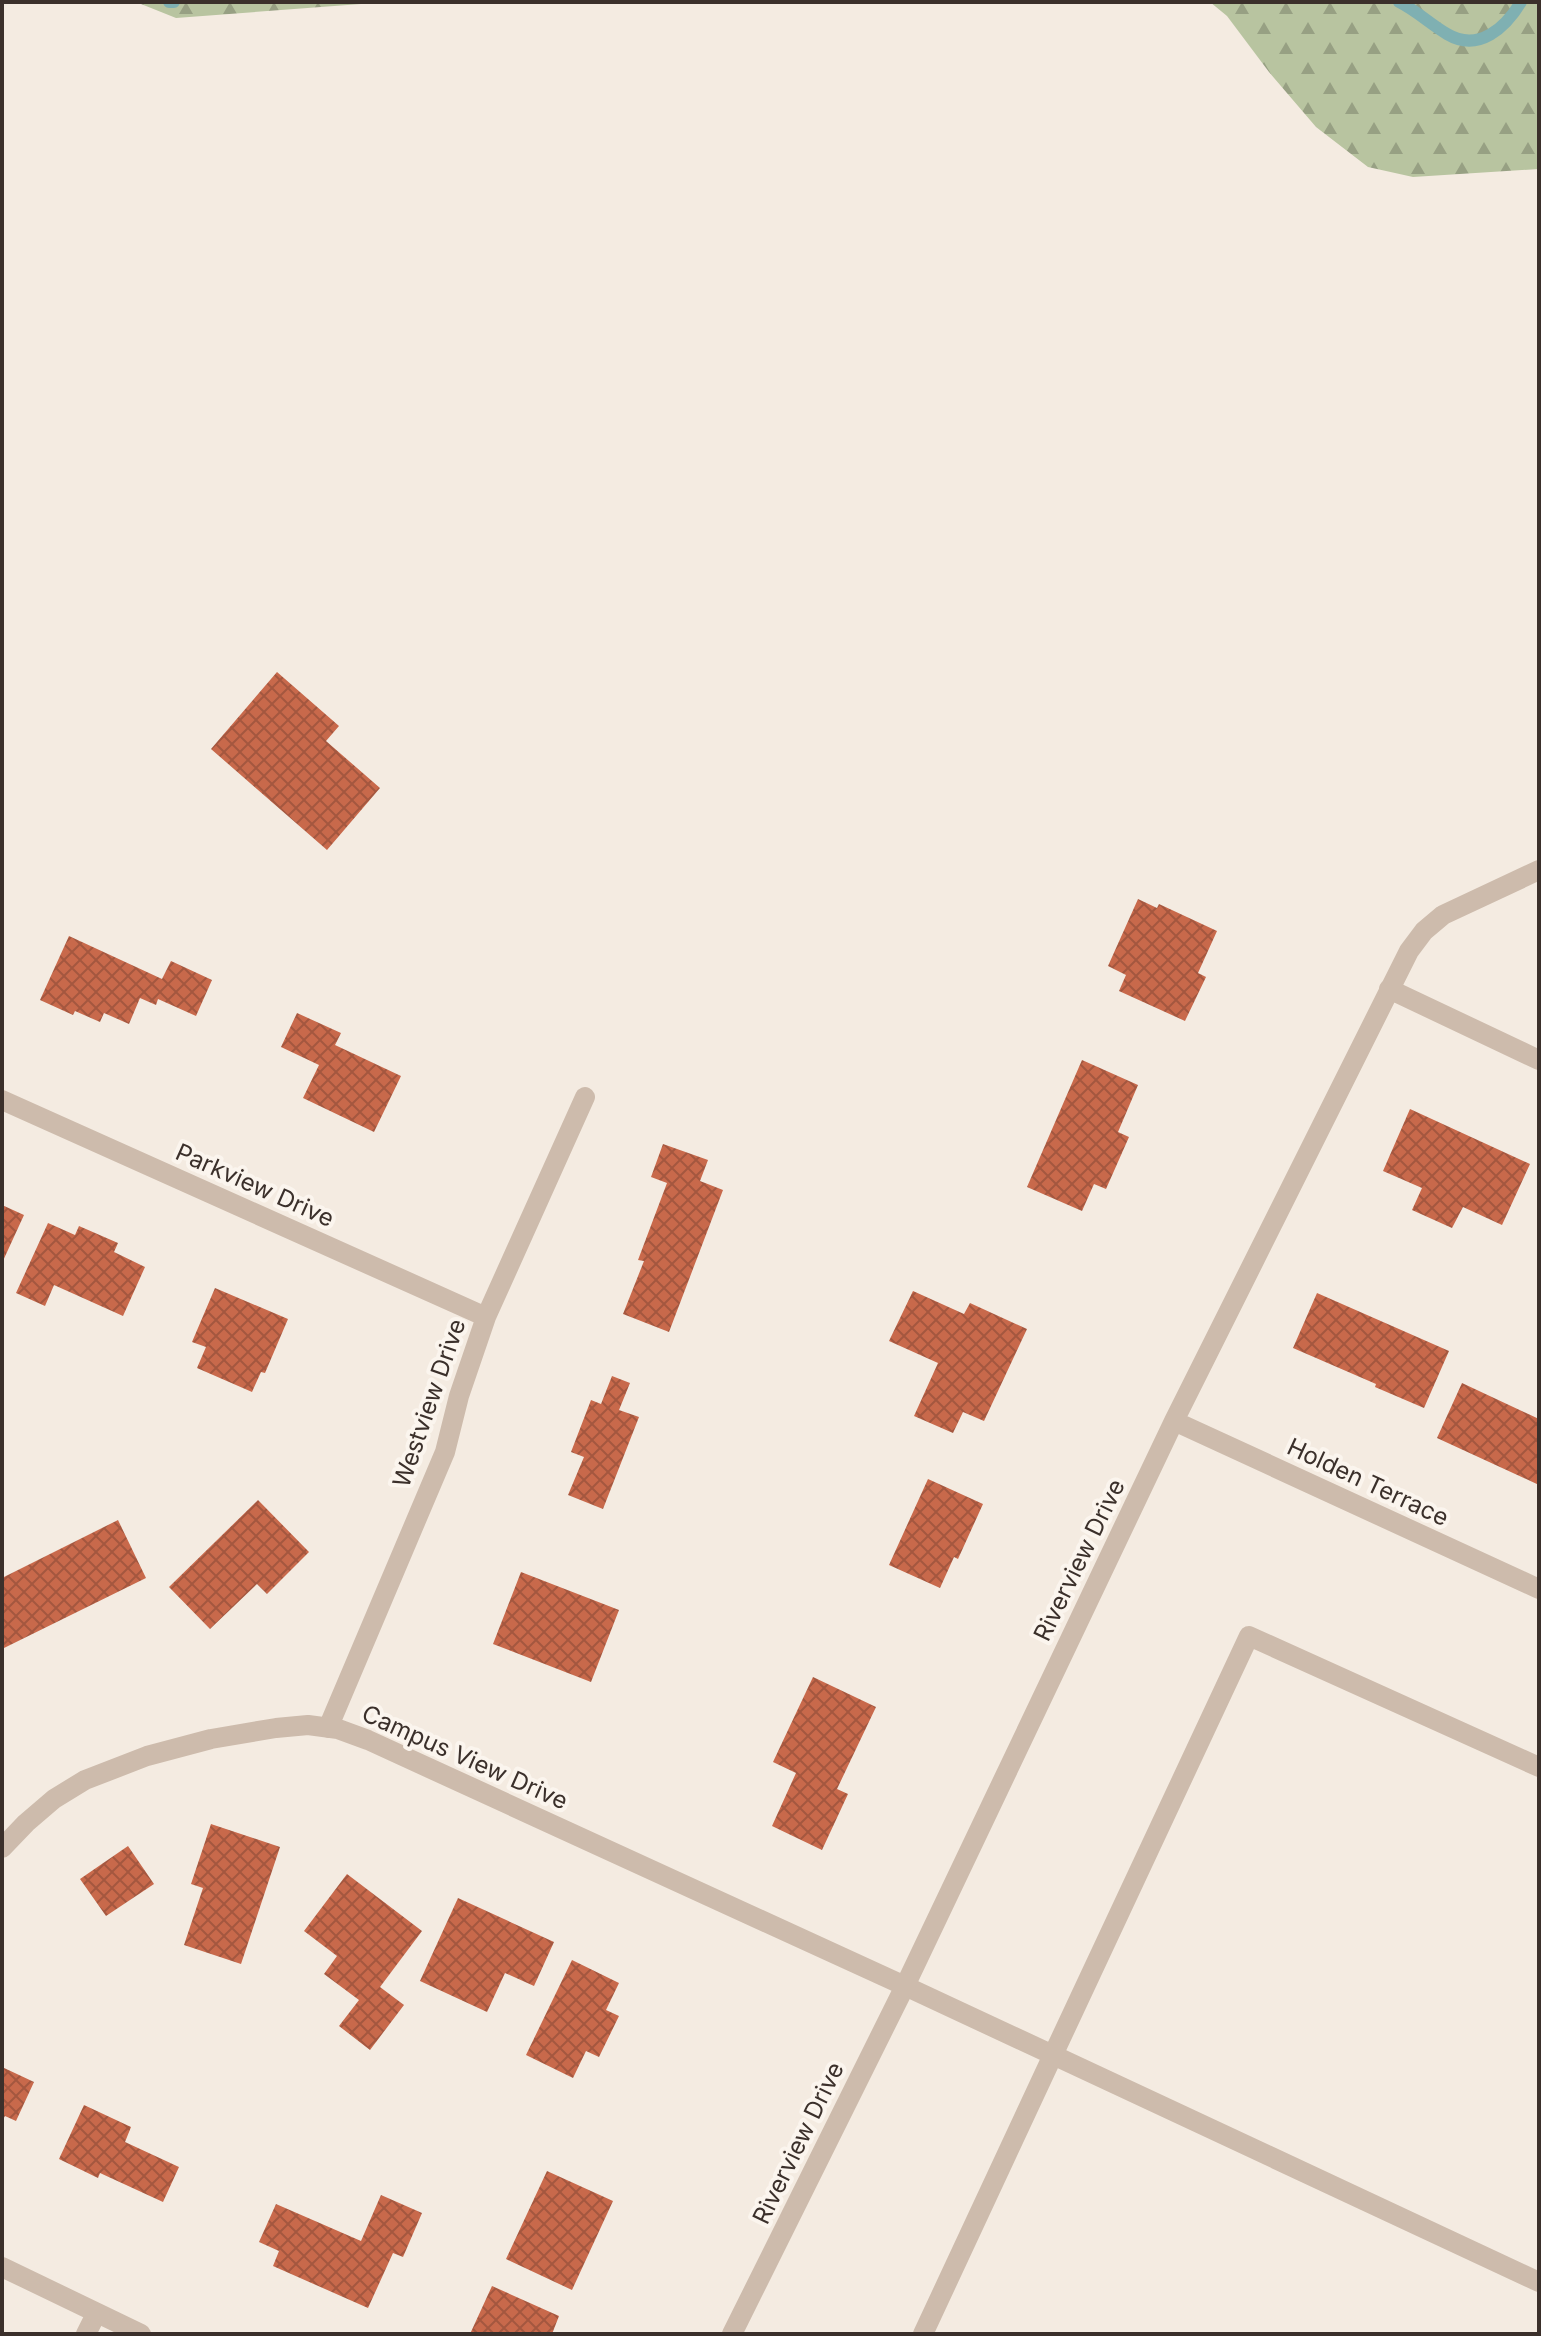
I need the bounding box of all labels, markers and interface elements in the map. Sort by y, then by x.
street label: Parkview Drive [171,1137,339,1233]
street label: Westview Drive [387,1315,471,1491]
street label: Holden Terrace [1283,1432,1453,1532]
street label: Riverview Drive [1027,1474,1131,1646]
street label: Campus View Drive [358,1699,572,1815]
street label: Riverview Drive [746,2057,850,2229]

